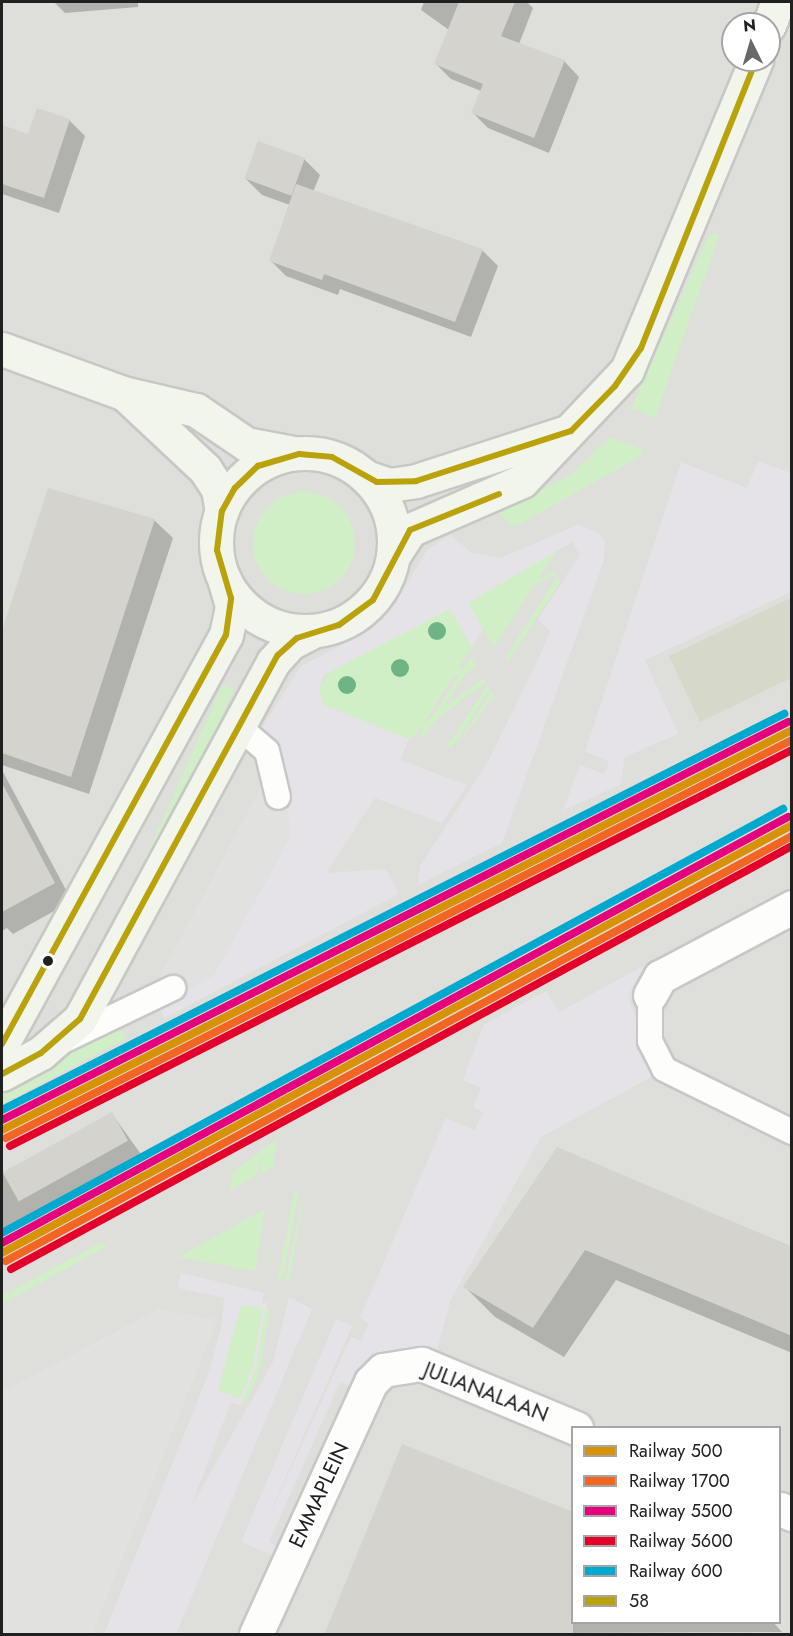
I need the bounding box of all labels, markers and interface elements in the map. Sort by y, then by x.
north arrow [721,12,781,72]
text: N [742,14,757,38]
unlabelled marker [42,955,54,967]
street label: JULIANALAAN [420,1357,552,1427]
legend [571,1426,781,1624]
street label: EMMAPLEIN [284,1438,354,1552]
text: Railway 500 [629,1438,722,1464]
text: Railway 1700 [629,1468,730,1494]
text: Railway 5500 [629,1498,733,1524]
text: Railway 5600 [629,1528,733,1554]
text: Railway 600 [629,1558,723,1584]
text: 58 [629,1588,649,1614]

